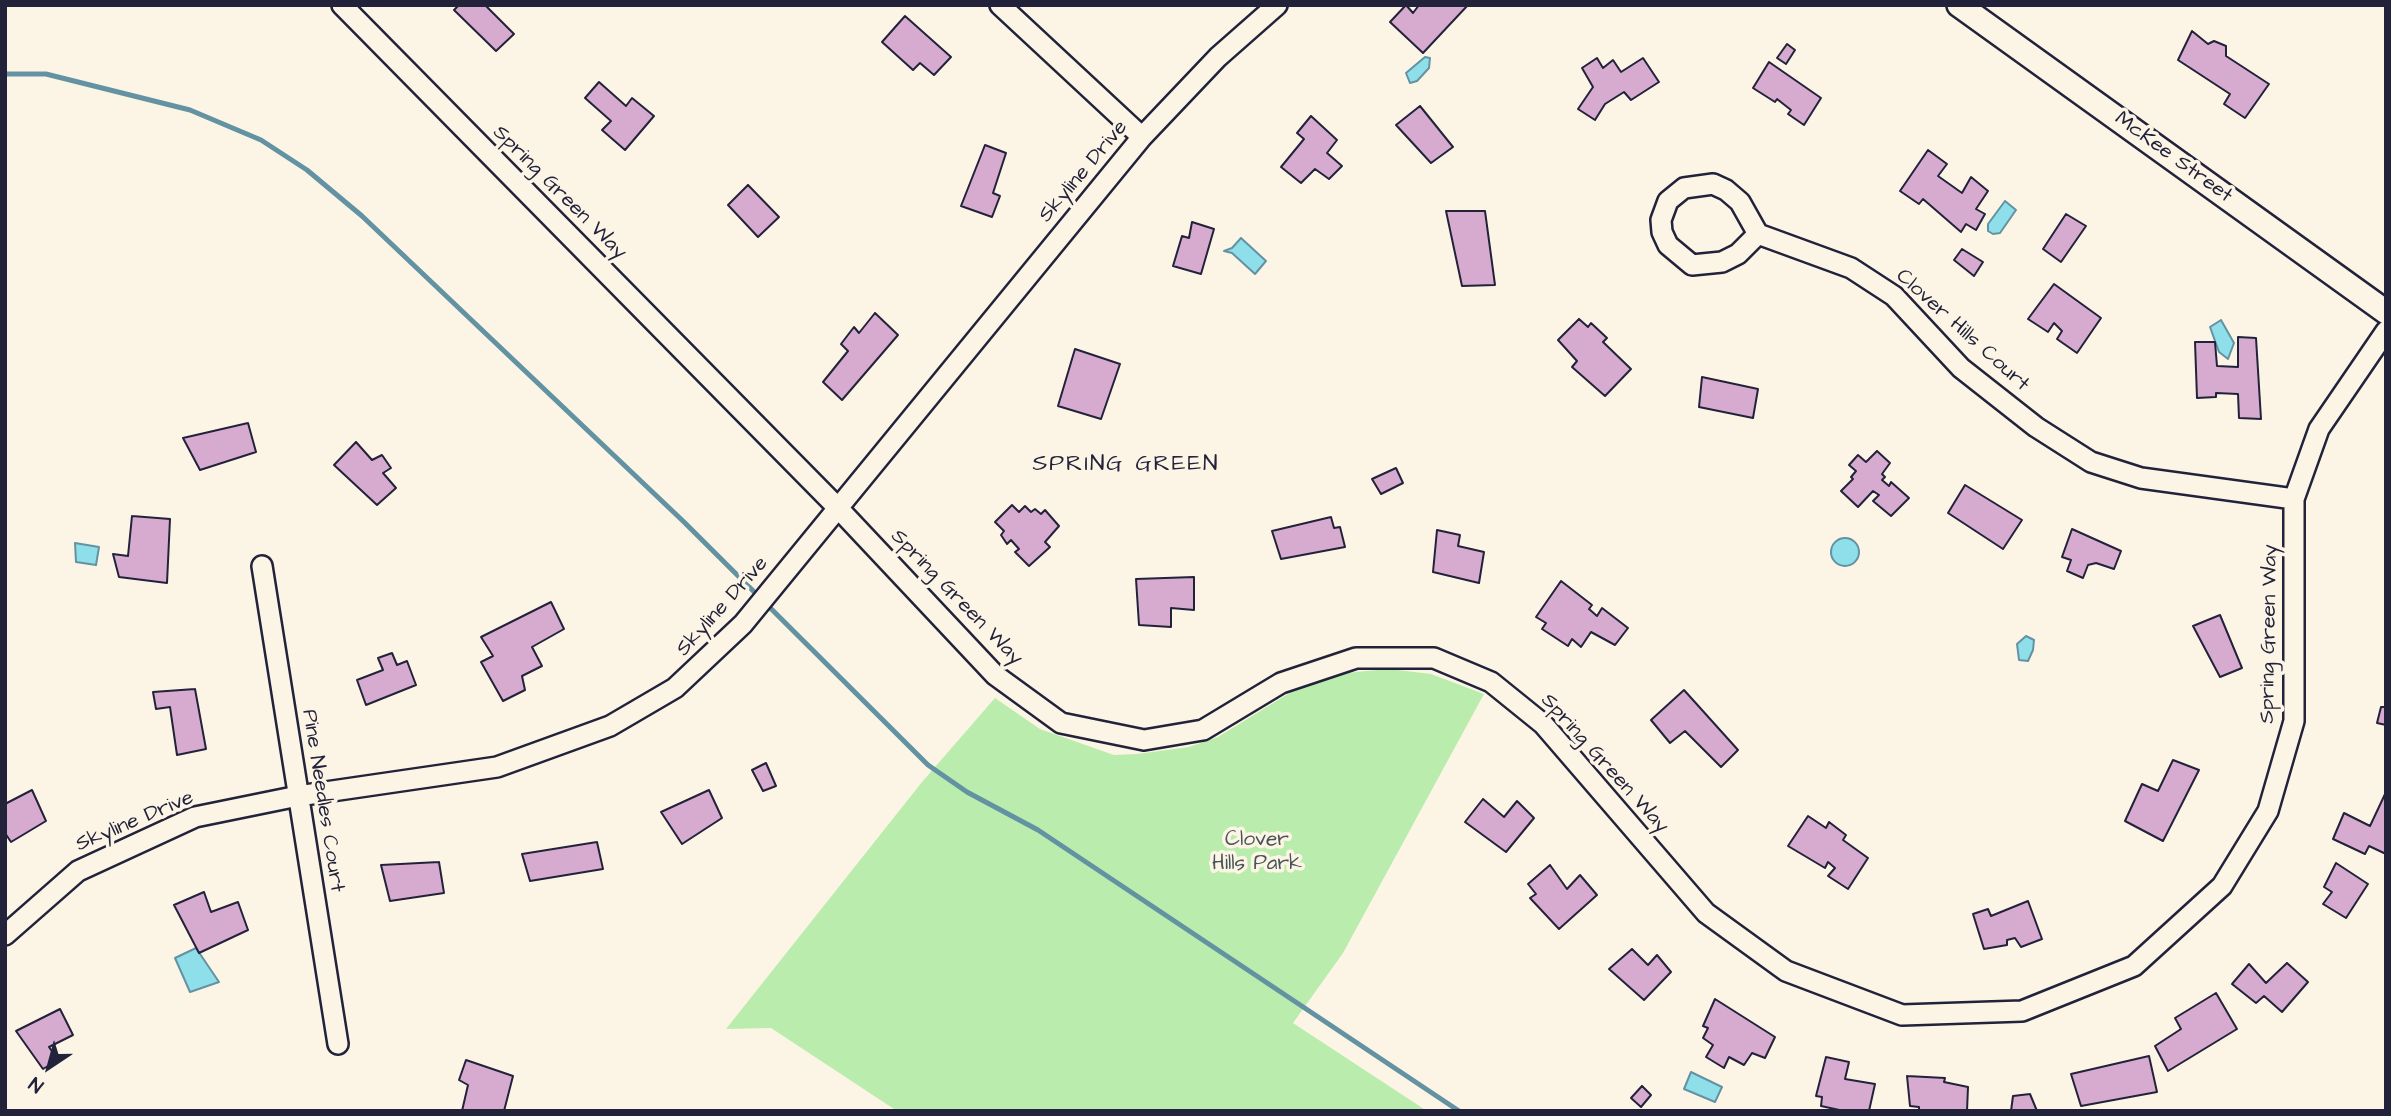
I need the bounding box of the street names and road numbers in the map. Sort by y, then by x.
street label: McKee Street [2109,107,2237,209]
street label: Skyline Drive [1034,116,1134,228]
street label: Spring Green Way [487,121,631,265]
street label: Clover Hills Court [1890,264,2034,398]
street label: Spring Green Way [885,525,1027,671]
street label: Spring Green Way [2256,544,2284,724]
street label: Skyline Drive [672,552,774,662]
street label: Spring Green Way [1535,689,1673,839]
street label: Pine Needles Court [295,708,349,894]
street label: Skyline Drive [72,786,198,858]

